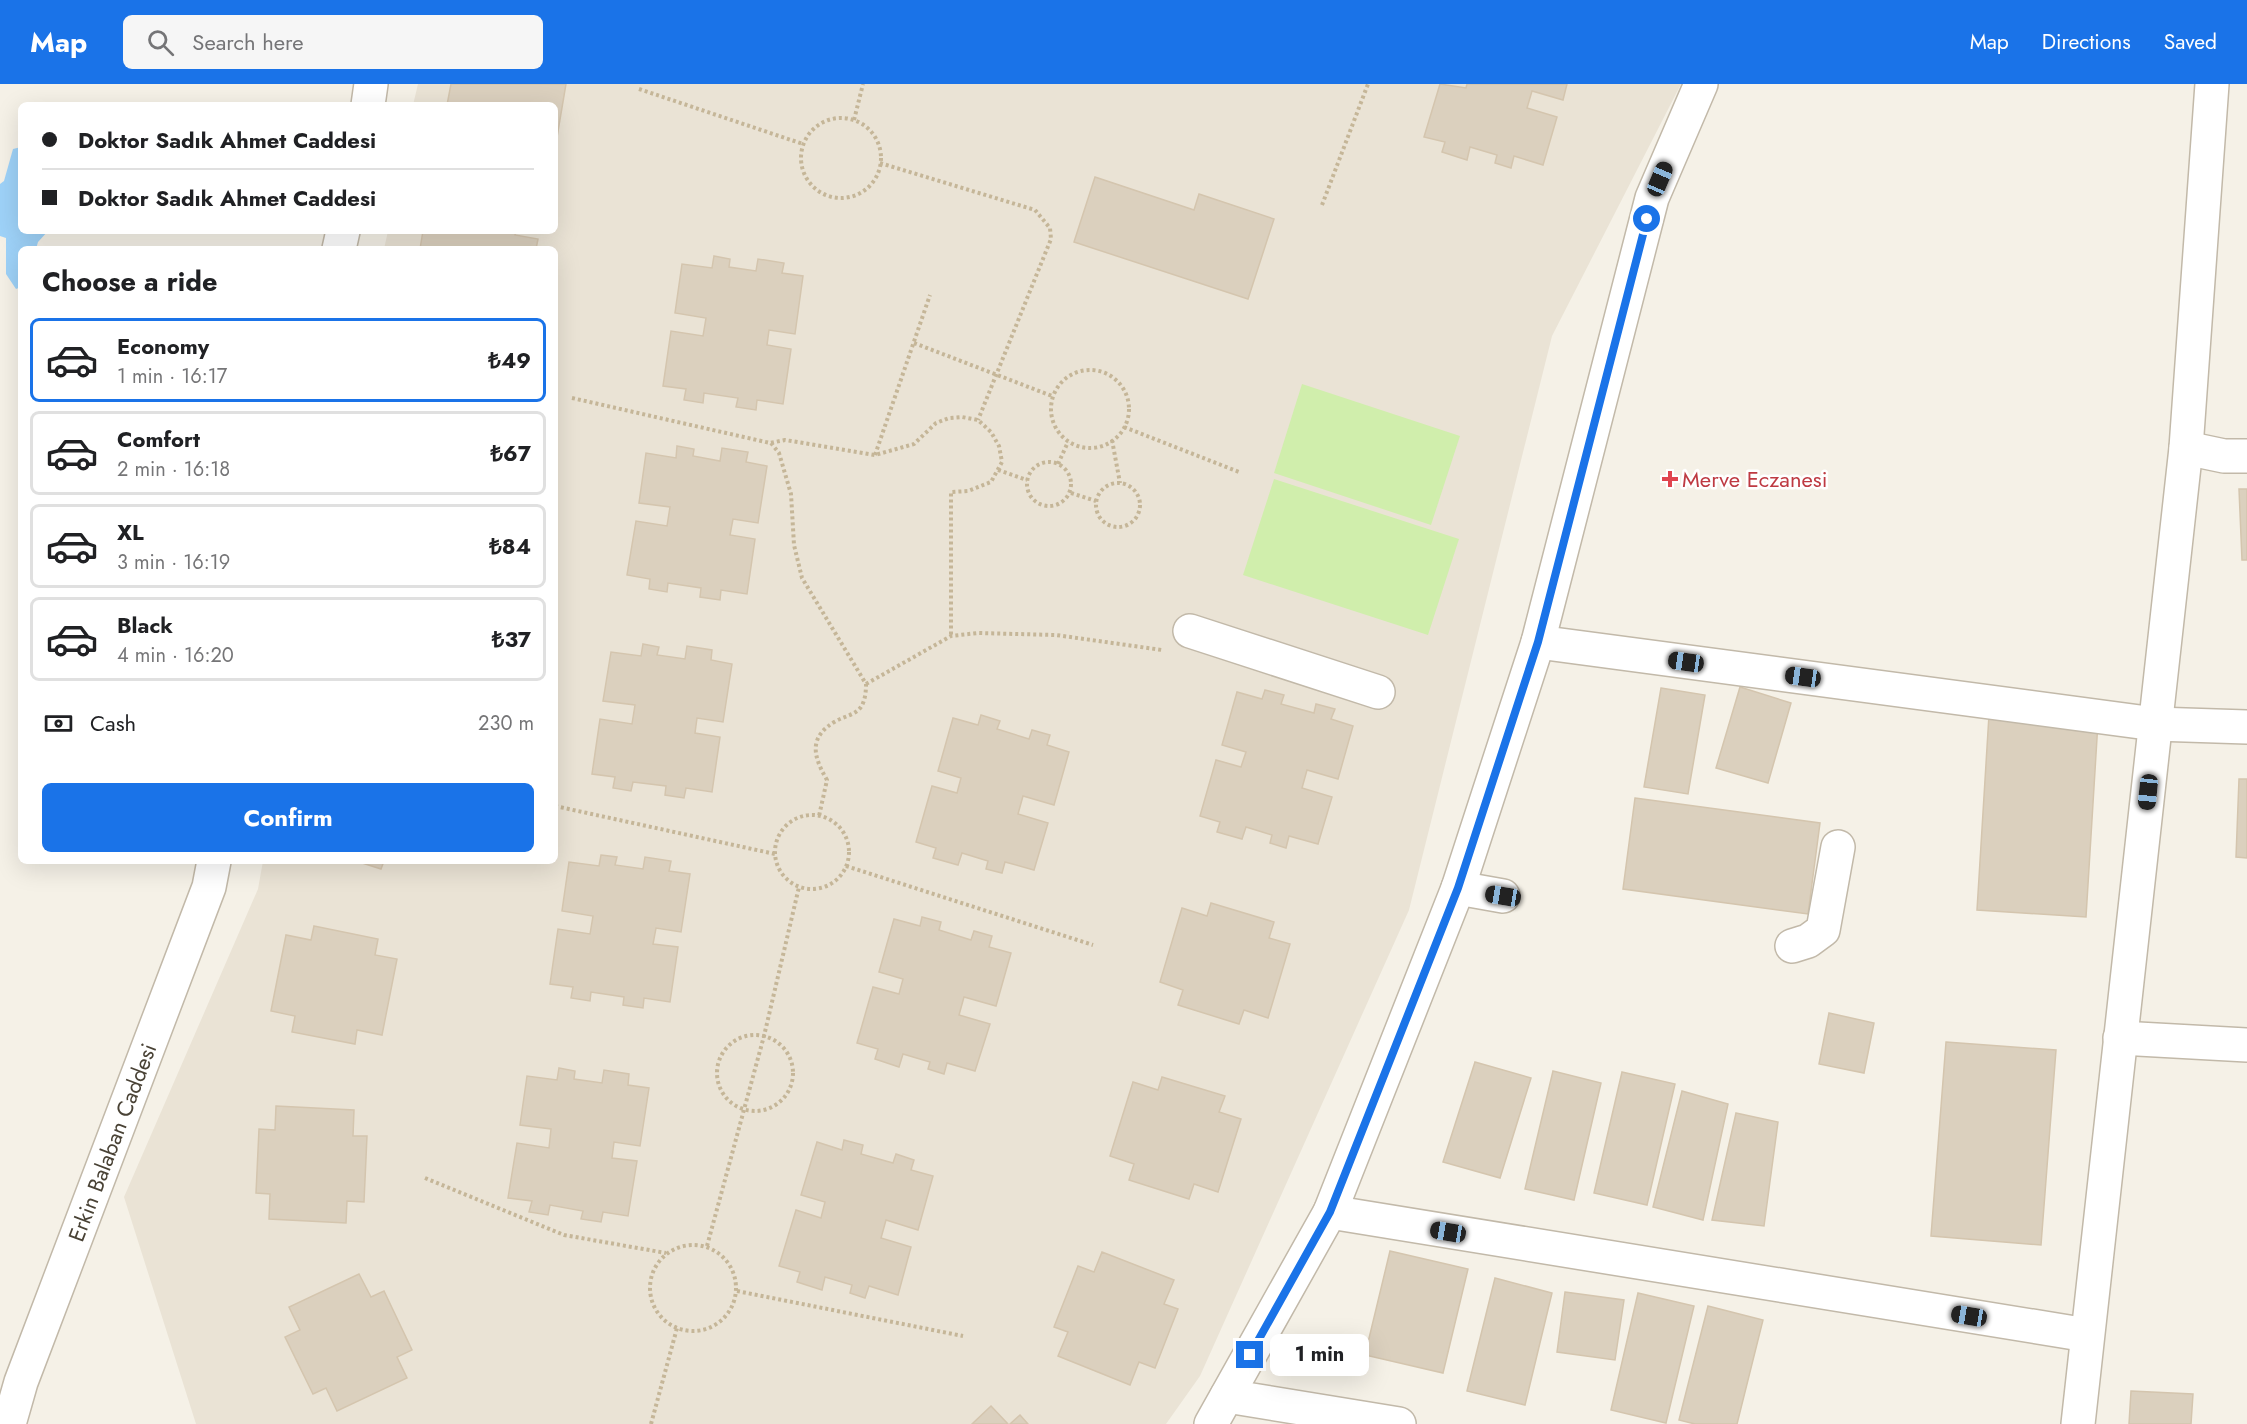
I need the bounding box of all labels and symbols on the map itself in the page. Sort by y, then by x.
car [1645,159,1675,199]
route start [1633,205,1660,232]
place label: Merve Eczanesi [1682,463,1827,495]
marker: Merve Eczanesi [1663,472,1677,486]
car [1667,651,1705,673]
car [1784,666,1822,688]
car [2137,773,2159,811]
car [1484,884,1522,908]
street label: Erkin Balaban Caddesi [60,1039,164,1246]
car [1429,1220,1467,1244]
car [1950,1304,1988,1328]
callout: 1 min [1271,1334,1370,1376]
route end [1236,1341,1263,1368]

